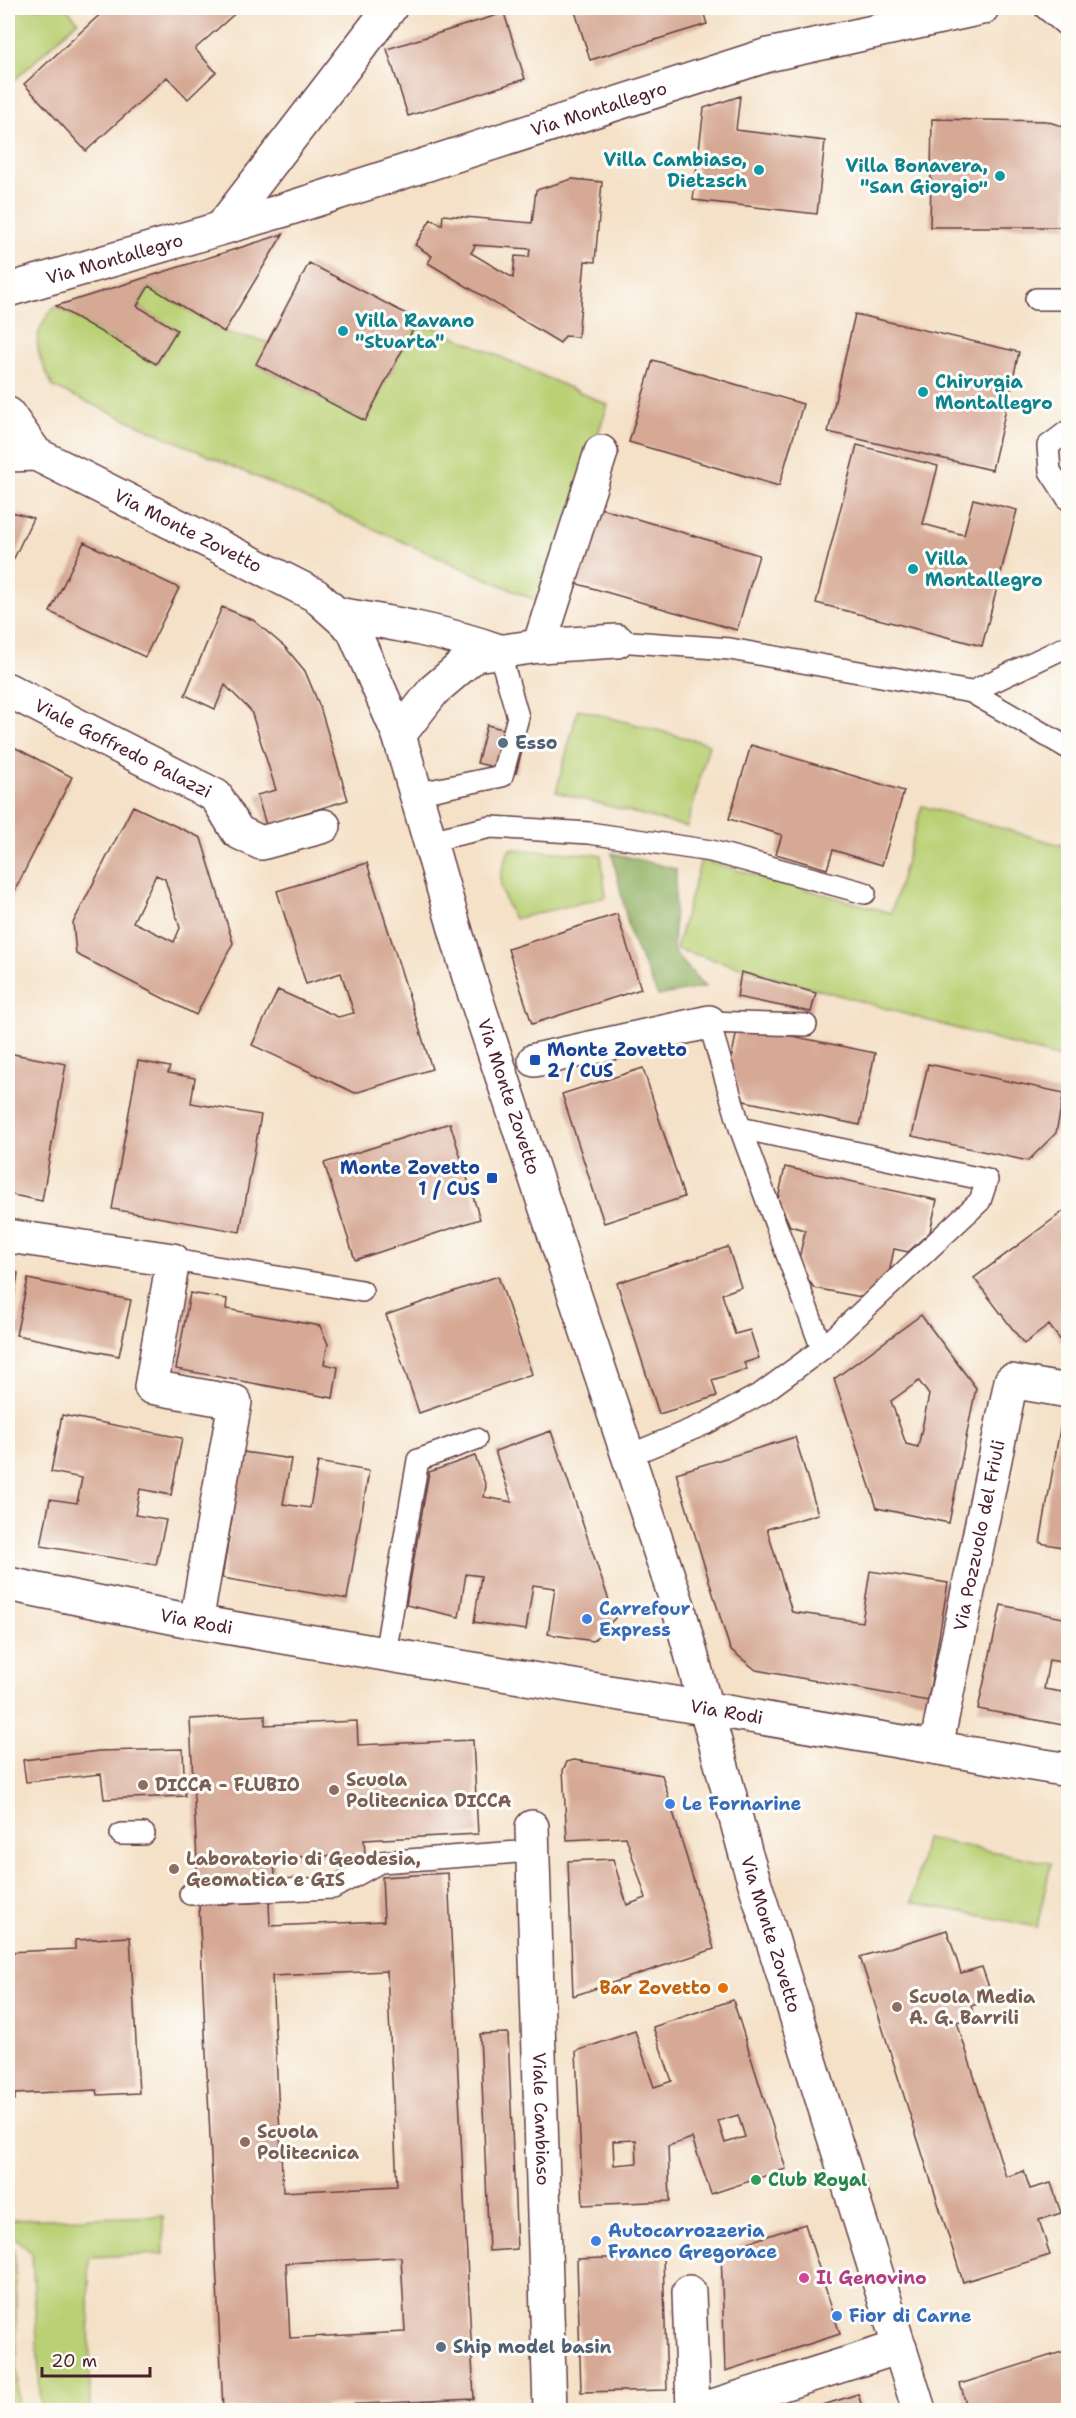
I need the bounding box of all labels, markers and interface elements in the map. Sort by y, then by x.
street label: Via Montallegro [528,76,670,142]
place label: Villa Cambiaso, Dietzsch [603,148,747,193]
place label: Villa Bonavera, "San Giorgio" [846,154,988,199]
marker: Villa Cambiaso, Dietzsch [752,163,766,177]
marker: Villa Bonavera, "San Giorgio" [993,169,1007,183]
street label: Via Montallegro [43,228,186,290]
place label: Villa Ravano "Stuarta" [355,309,475,354]
marker: Villa Ravano "Stuarta" [336,324,350,338]
place label: Chirurgia Montallegro [935,370,1053,415]
marker: Chirurgia Montallegro [916,385,930,399]
street label: Via Monte Zovetto [110,483,266,578]
place label: Villa Montallegro [925,547,1043,592]
marker: Villa Montallegro [906,562,920,576]
street label: Viale Goffredo Palazzi [30,693,216,804]
place label: Esso [515,731,558,755]
marker: Esso [496,736,510,750]
street label: Via Monte Zovetto [472,1016,546,1178]
place label: Monte Zovetto 2 / CUS [547,1038,687,1083]
marker: Monte Zovetto 2 / CUS [528,1053,542,1067]
place label: Monte Zovetto 1 / CUS [340,1156,480,1201]
marker: Monte Zovetto 1 / CUS [485,1171,499,1185]
street label: Via Pozzuolo del Friuli [948,1438,1011,1633]
place label: Carrefour Express [599,1597,691,1642]
street label: Via Rodi [158,1603,234,1640]
marker: Carrefour Express [580,1612,594,1626]
street label: Via Rodi [688,1694,765,1730]
place label: Scuola Politecnica DICCA [346,1768,511,1813]
place label: DICCA - FLUBIO [155,1773,300,1797]
marker: DICCA - FLUBIO [136,1778,150,1792]
marker: Scuola Politecnica DICCA [327,1783,341,1797]
place label: Le Fornarine [682,1792,801,1816]
marker: Le Fornarine [663,1797,677,1811]
place label: Laboratorio di Geodesia, Geomatica e GIS [186,1847,421,1892]
street label: Via Monte Zovetto [735,1853,806,2016]
marker: Laboratorio di Geodesia, Geomatica e GIS [167,1862,181,1876]
place label: Bar Zovetto [600,1976,711,2000]
marker: Bar Zovetto [716,1981,730,1995]
place label: Scuola Media A. G. Barrili [909,1985,1036,2030]
marker: Scuola Media A. G. Barrili [890,2000,904,2014]
street label: Viale Cambiaso [527,2052,555,2186]
place label: Scuola Politecnica [257,2120,360,2165]
marker: Scuola Politecnica [238,2135,252,2149]
place label: Club Royal [768,2168,867,2192]
marker: Club Royal [749,2173,763,2187]
place label: Autocarrozzeria Franco Gregorace [608,2219,777,2264]
marker: Autocarrozzeria Franco Gregorace [589,2234,603,2248]
place label: Il Genovino [816,2266,927,2290]
marker: Il Genovino [797,2271,811,2285]
place label: Fior di Carne [849,2304,972,2328]
marker: Fior di Carne [830,2309,844,2323]
place label: Ship model basin [453,2335,611,2359]
scale bar [42,2340,150,2378]
marker: Ship model basin [434,2340,448,2354]
text: 20 m [51,2349,97,2373]

